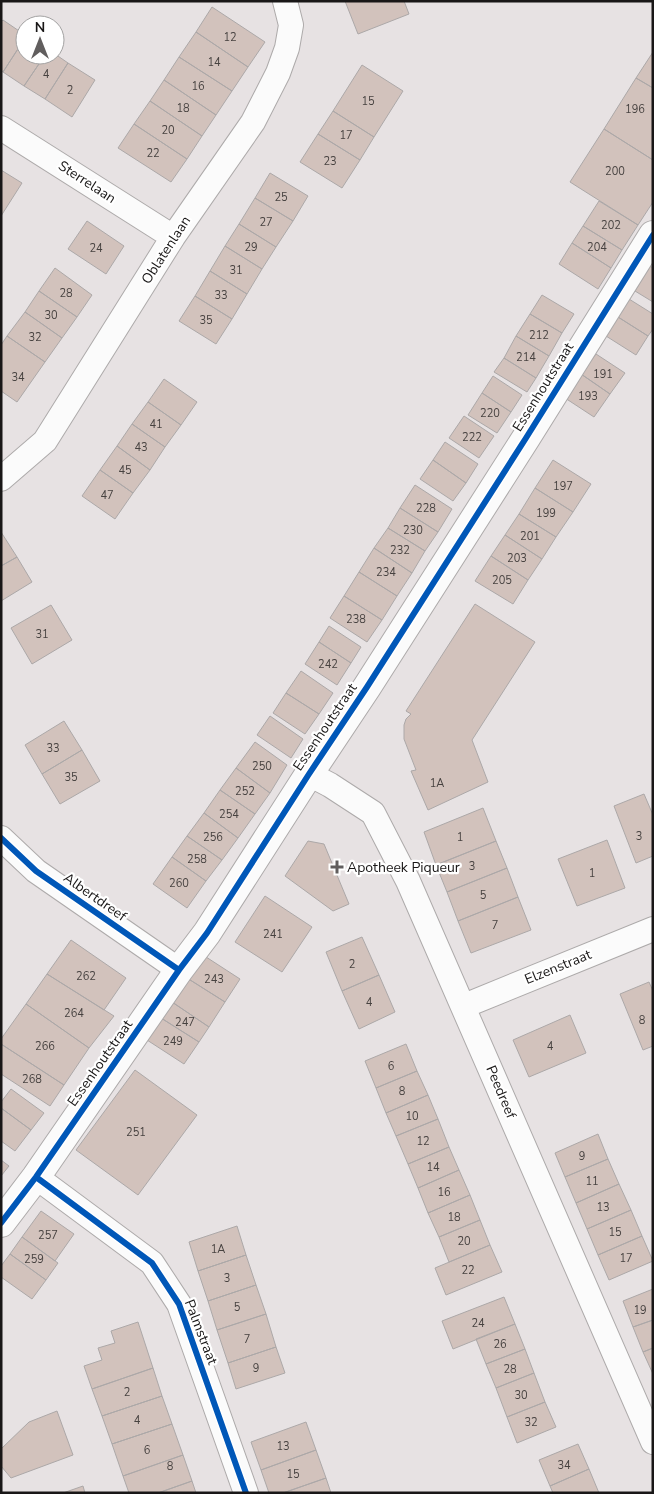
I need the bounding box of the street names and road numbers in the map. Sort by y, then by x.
street label: Sterrelaan [54,156,120,208]
street label: Oblatenlaan [137,212,195,288]
street label: Essenhoutstraat [508,339,578,435]
street label: Essenhoutstraat [289,679,361,774]
street label: Albertdreef [60,868,131,926]
street label: Elzenstraat [522,945,594,989]
street label: Essenhoutstraat [63,1016,137,1110]
street label: Peedreef [481,1062,521,1122]
street label: Palmstraat [180,1297,222,1367]

